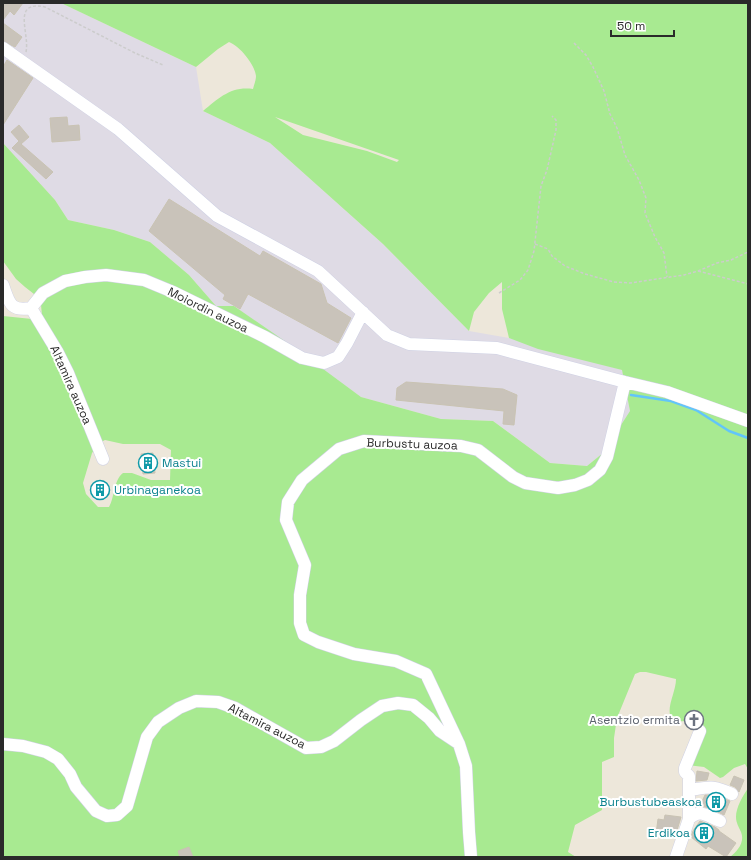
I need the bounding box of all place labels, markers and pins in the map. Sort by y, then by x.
building icon: Mastui [137,452,159,474]
place label: Mastui [162,455,201,471]
building icon: Urbinaganekoa [89,479,111,501]
place label: Urbinaganekoa [114,482,201,498]
church icon: Asentzio ermita [683,709,705,731]
place label: Asentzio ermita [589,712,680,728]
building icon: Burbustubeaskoa [705,791,727,813]
place label: Burbustubeaskoa [600,794,702,810]
building icon: Erdikoa [693,822,715,844]
place label: Erdikoa [648,825,690,841]

